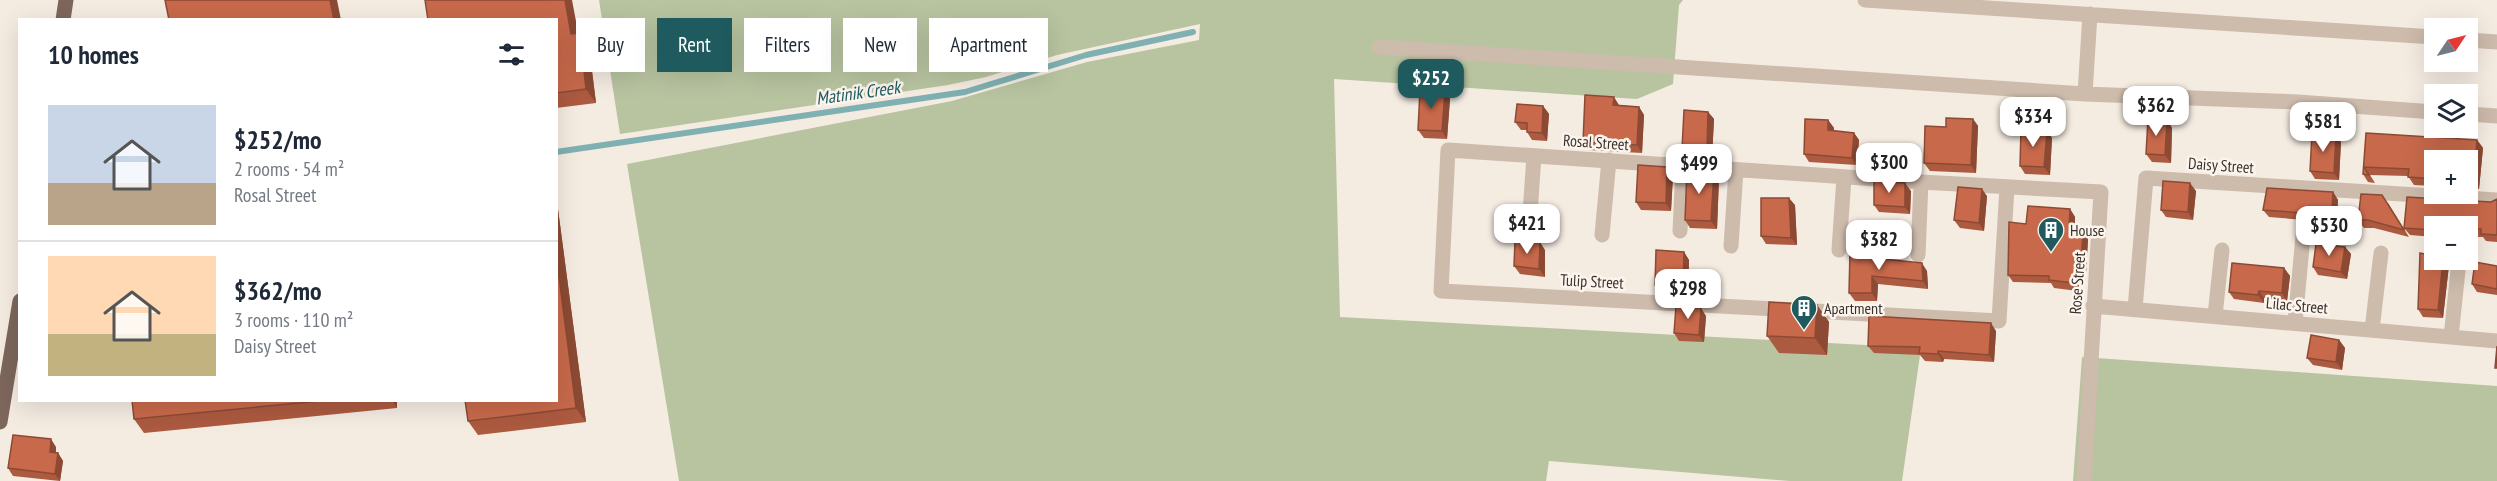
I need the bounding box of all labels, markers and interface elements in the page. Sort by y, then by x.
chip: Buy [576,18,645,72]
chip: Rent [657,18,732,72]
chip: Filters [744,18,831,72]
chip: New [843,18,917,72]
chip: Apartment [929,18,1048,72]
north arrow [2424,18,2478,72]
map controls [2424,18,2478,270]
text: 10 homes [48,38,139,71]
icon: filters [495,38,528,71]
pin: $252 [1395,59,1467,110]
text: $252 [1412,65,1450,91]
water label: Matinik Creek [815,75,903,110]
button: layers [2424,84,2478,138]
pin: $362 [2120,86,2192,137]
text: $362 [2137,92,2175,118]
pin: $334 [1997,97,2069,148]
pin: $581 [2287,102,2359,153]
text: $334 [2014,103,2052,129]
text: $581 [2304,108,2342,134]
text: $252/mo [234,123,322,156]
icon: home [96,129,168,201]
street label: Rosal Street [1562,130,1630,154]
pin: $300 [1853,143,1925,194]
pin: $499 [1663,144,1735,195]
text: $300 [1870,149,1908,175]
text: $499 [1680,150,1718,176]
button: + [2424,150,2478,204]
street label: Daisy Street [2188,153,2255,177]
text: 2 rooms · 54 m² [234,156,344,182]
text: Rosal Street [234,182,317,208]
pin: $421 [1491,204,1563,255]
pin: $530 [2293,206,2365,257]
text: $421 [1508,210,1546,236]
text: $530 [2310,212,2348,238]
building icon: House [2036,215,2066,253]
button: − [2424,216,2478,270]
pin: $382 [1843,220,1915,271]
place label: House [2070,220,2104,240]
text: $382 [1860,226,1898,252]
street label: Rose Street [2065,251,2089,315]
street label: Tulip Street [1560,269,1625,293]
pin: $298 [1652,269,1724,320]
text: $362/mo [234,274,322,307]
text: $298 [1669,275,1707,301]
icon: home [96,280,168,352]
street label: Lilac Street [2265,292,2329,318]
building icon: Apartment [1789,293,1819,331]
place label: Apartment [1824,298,1883,318]
text: 3 rooms · 110 m² [234,307,353,333]
text: Daisy Street [234,333,316,359]

